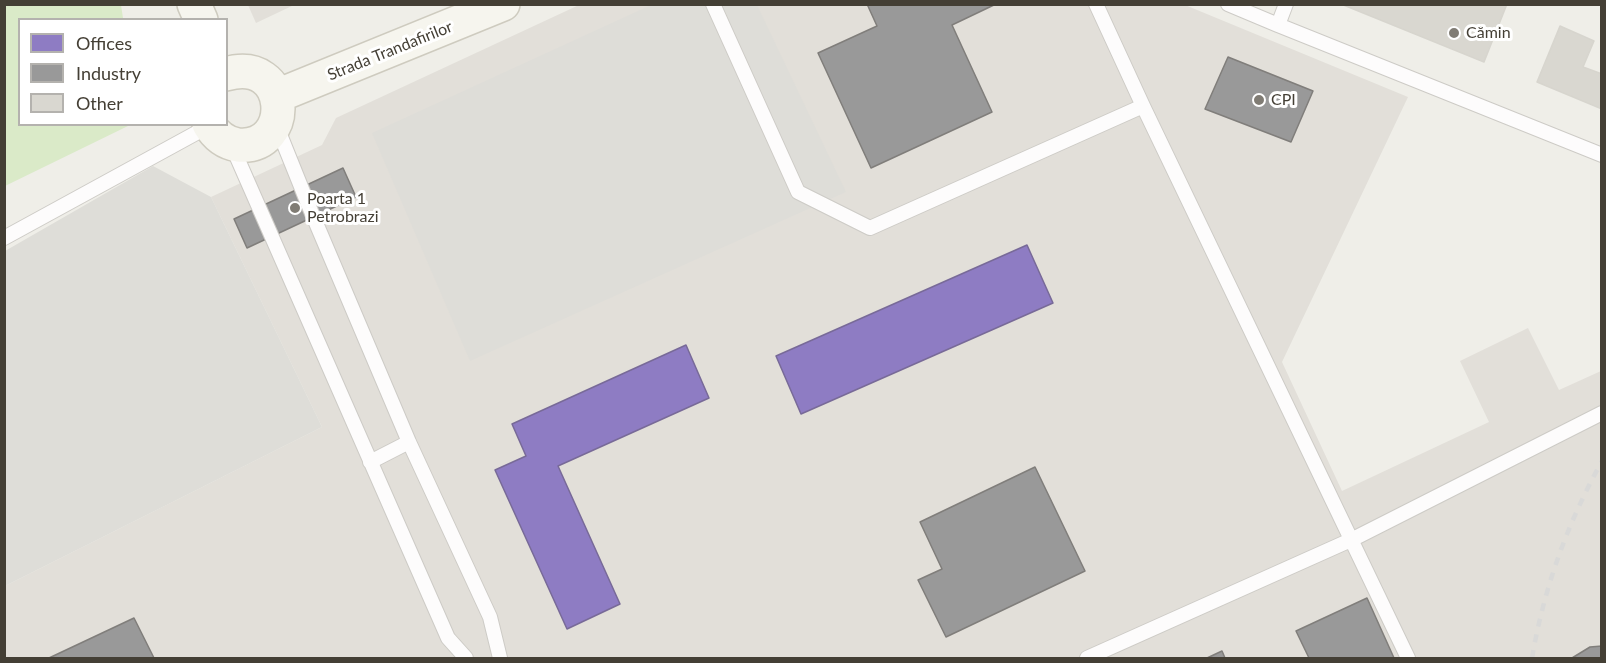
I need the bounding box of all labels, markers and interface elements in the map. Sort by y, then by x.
street label: Strada Trandafirilor [325,17,455,85]
legend [18,18,228,126]
place label: Cămin [1466,23,1511,43]
marker: Cămin [1447,26,1461,40]
text: Offices [76,32,132,54]
text: Industry [76,62,141,84]
place label: CPI [1271,90,1296,110]
text: Other [76,92,123,114]
marker: CPI [1252,93,1266,107]
place label: Poarta 1 Petrobrazi [307,189,379,227]
marker: Poarta 1 Petrobrazi [288,201,302,215]

